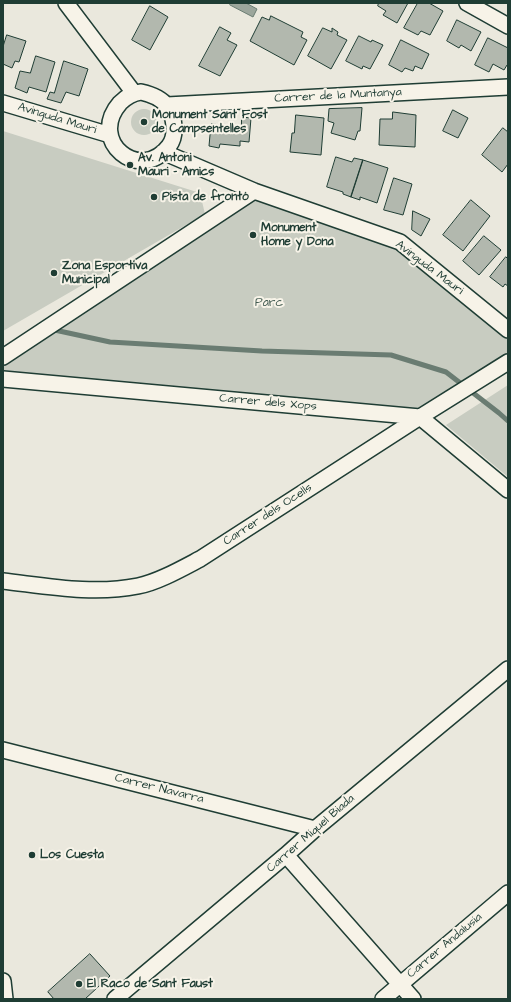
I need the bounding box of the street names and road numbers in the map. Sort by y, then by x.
street label: Carrer de la Muntanya [274,85,402,107]
street label: Avinguda Mauri [16,100,98,138]
street label: Avinguda Mauri [392,238,466,298]
street label: Carrer dels Xops [219,392,317,414]
street label: Carrer dels Ocells [221,481,315,549]
street label: Carrer Navarra [113,771,205,807]
street label: Carrer Miquel Biada [264,792,358,876]
street label: Carrer Andalusia [405,910,485,982]

